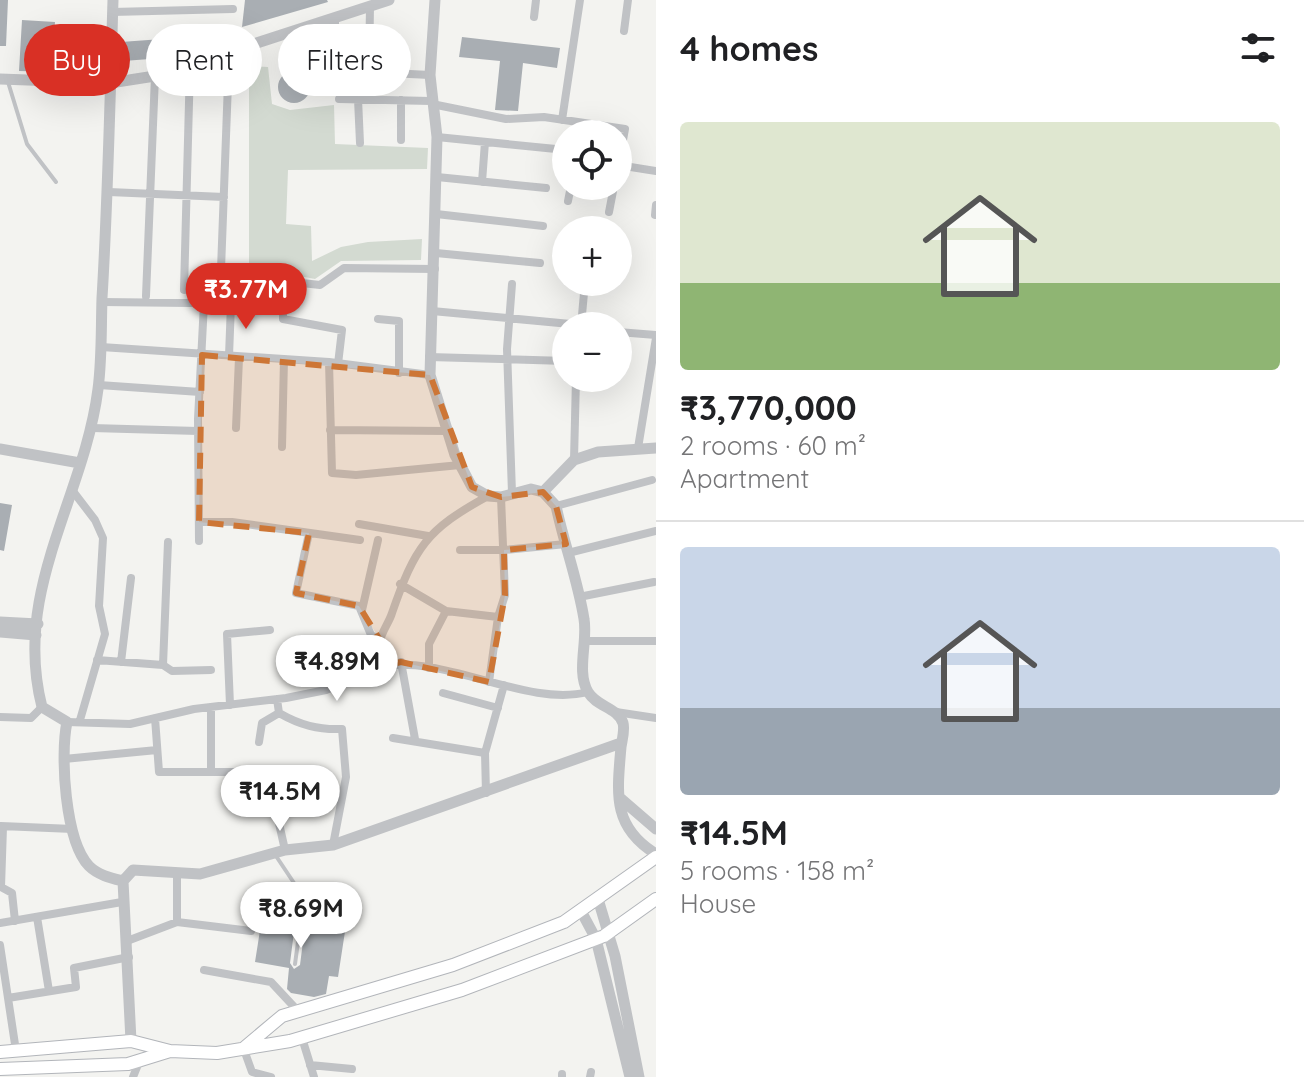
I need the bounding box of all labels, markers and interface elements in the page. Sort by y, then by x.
chip: Buy [24,24,130,96]
chip: Rent [146,24,262,96]
chip: Filters [278,24,411,96]
icon: filters [1236,26,1280,70]
text: 4 homes [680,27,818,70]
map controls [552,120,632,392]
button: locate [552,120,632,200]
icon: home [908,174,1052,318]
button: + [552,216,632,296]
pin: ₹3.77M [181,263,311,331]
text: ₹3.77M [204,272,288,305]
button: − [552,312,632,392]
text: ₹3,770,000 [680,386,857,429]
text: 2 rooms · 60 m² [680,429,866,462]
text: Apartment [680,462,809,495]
icon: home [908,599,1052,743]
pin: ₹4.89M [272,635,402,703]
text: ₹4.89M [294,644,380,677]
pin: ₹14.5M [215,765,345,833]
text: ₹14.5M [239,774,321,807]
text: ₹14.5M [680,811,788,854]
text: 5 rooms · 158 m² [680,854,874,887]
pin: ₹8.69M [236,882,366,950]
text: House [680,887,756,920]
text: ₹8.69M [258,891,344,924]

